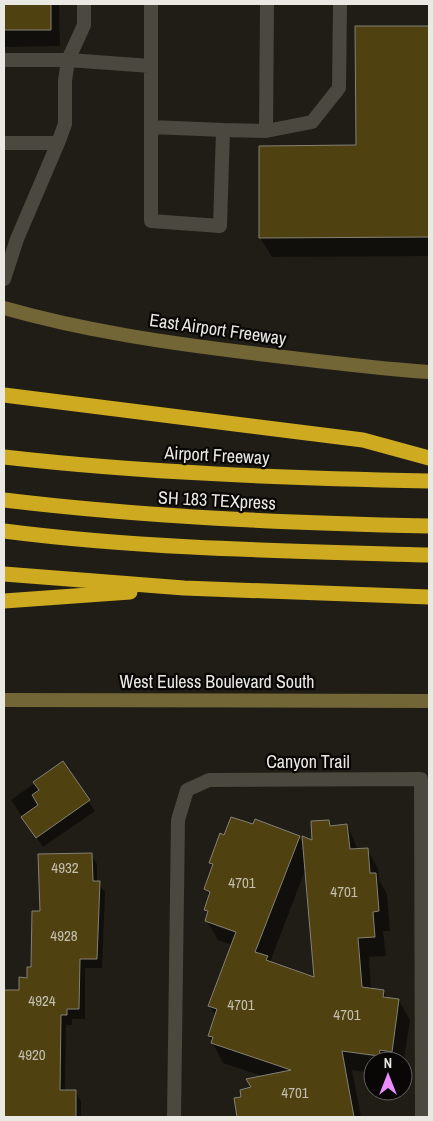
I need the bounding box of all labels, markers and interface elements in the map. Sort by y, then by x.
street label: East Airport Freeway [148,307,289,351]
street label: Airport Freeway [163,440,271,470]
street label: SH 183 TEXpress [157,484,277,516]
street label: West Euless Boulevard South [119,669,315,694]
street label: Canyon Trail [266,749,350,774]
house number: 4932 [51,857,79,878]
house number: 4701 [228,872,256,893]
house number: 4701 [330,881,358,902]
house number: 4928 [50,925,78,946]
house number: 4924 [28,990,56,1011]
house number: 4701 [227,994,255,1015]
house number: 4701 [333,1004,361,1025]
house number: 4920 [18,1044,46,1065]
north arrow [363,1051,413,1101]
text: N [384,1054,392,1072]
house number: 4701 [281,1082,309,1103]

